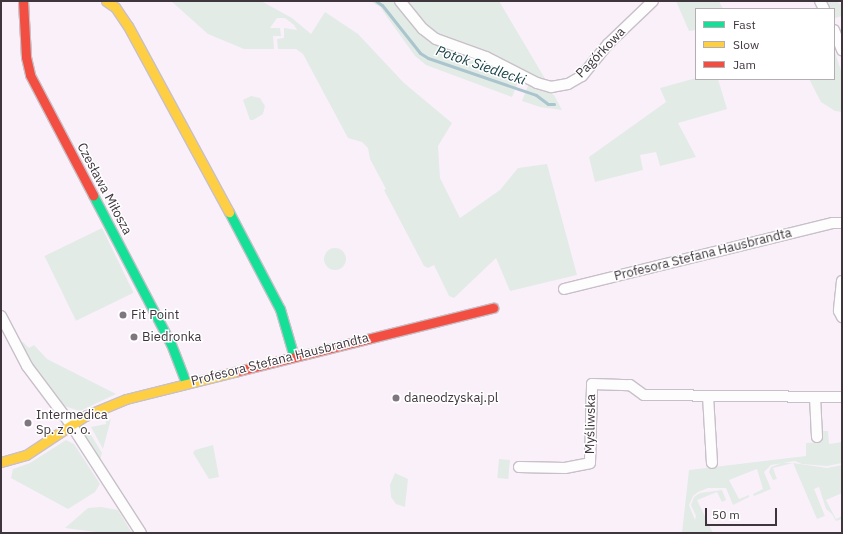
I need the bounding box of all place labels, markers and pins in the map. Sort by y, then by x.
place label: Fit Point [131,307,179,323]
marker: Fit Point [118,310,128,320]
place label: Biedronka [142,329,202,345]
marker: Biedronka [129,332,139,342]
place label: daneodzyskaj.pl [404,390,498,406]
marker: daneodzyskaj.pl [391,393,401,403]
place label: Intermedica Sp. z o. o. [36,408,108,439]
marker: Intermedica Sp. z o. o. [23,418,33,428]

